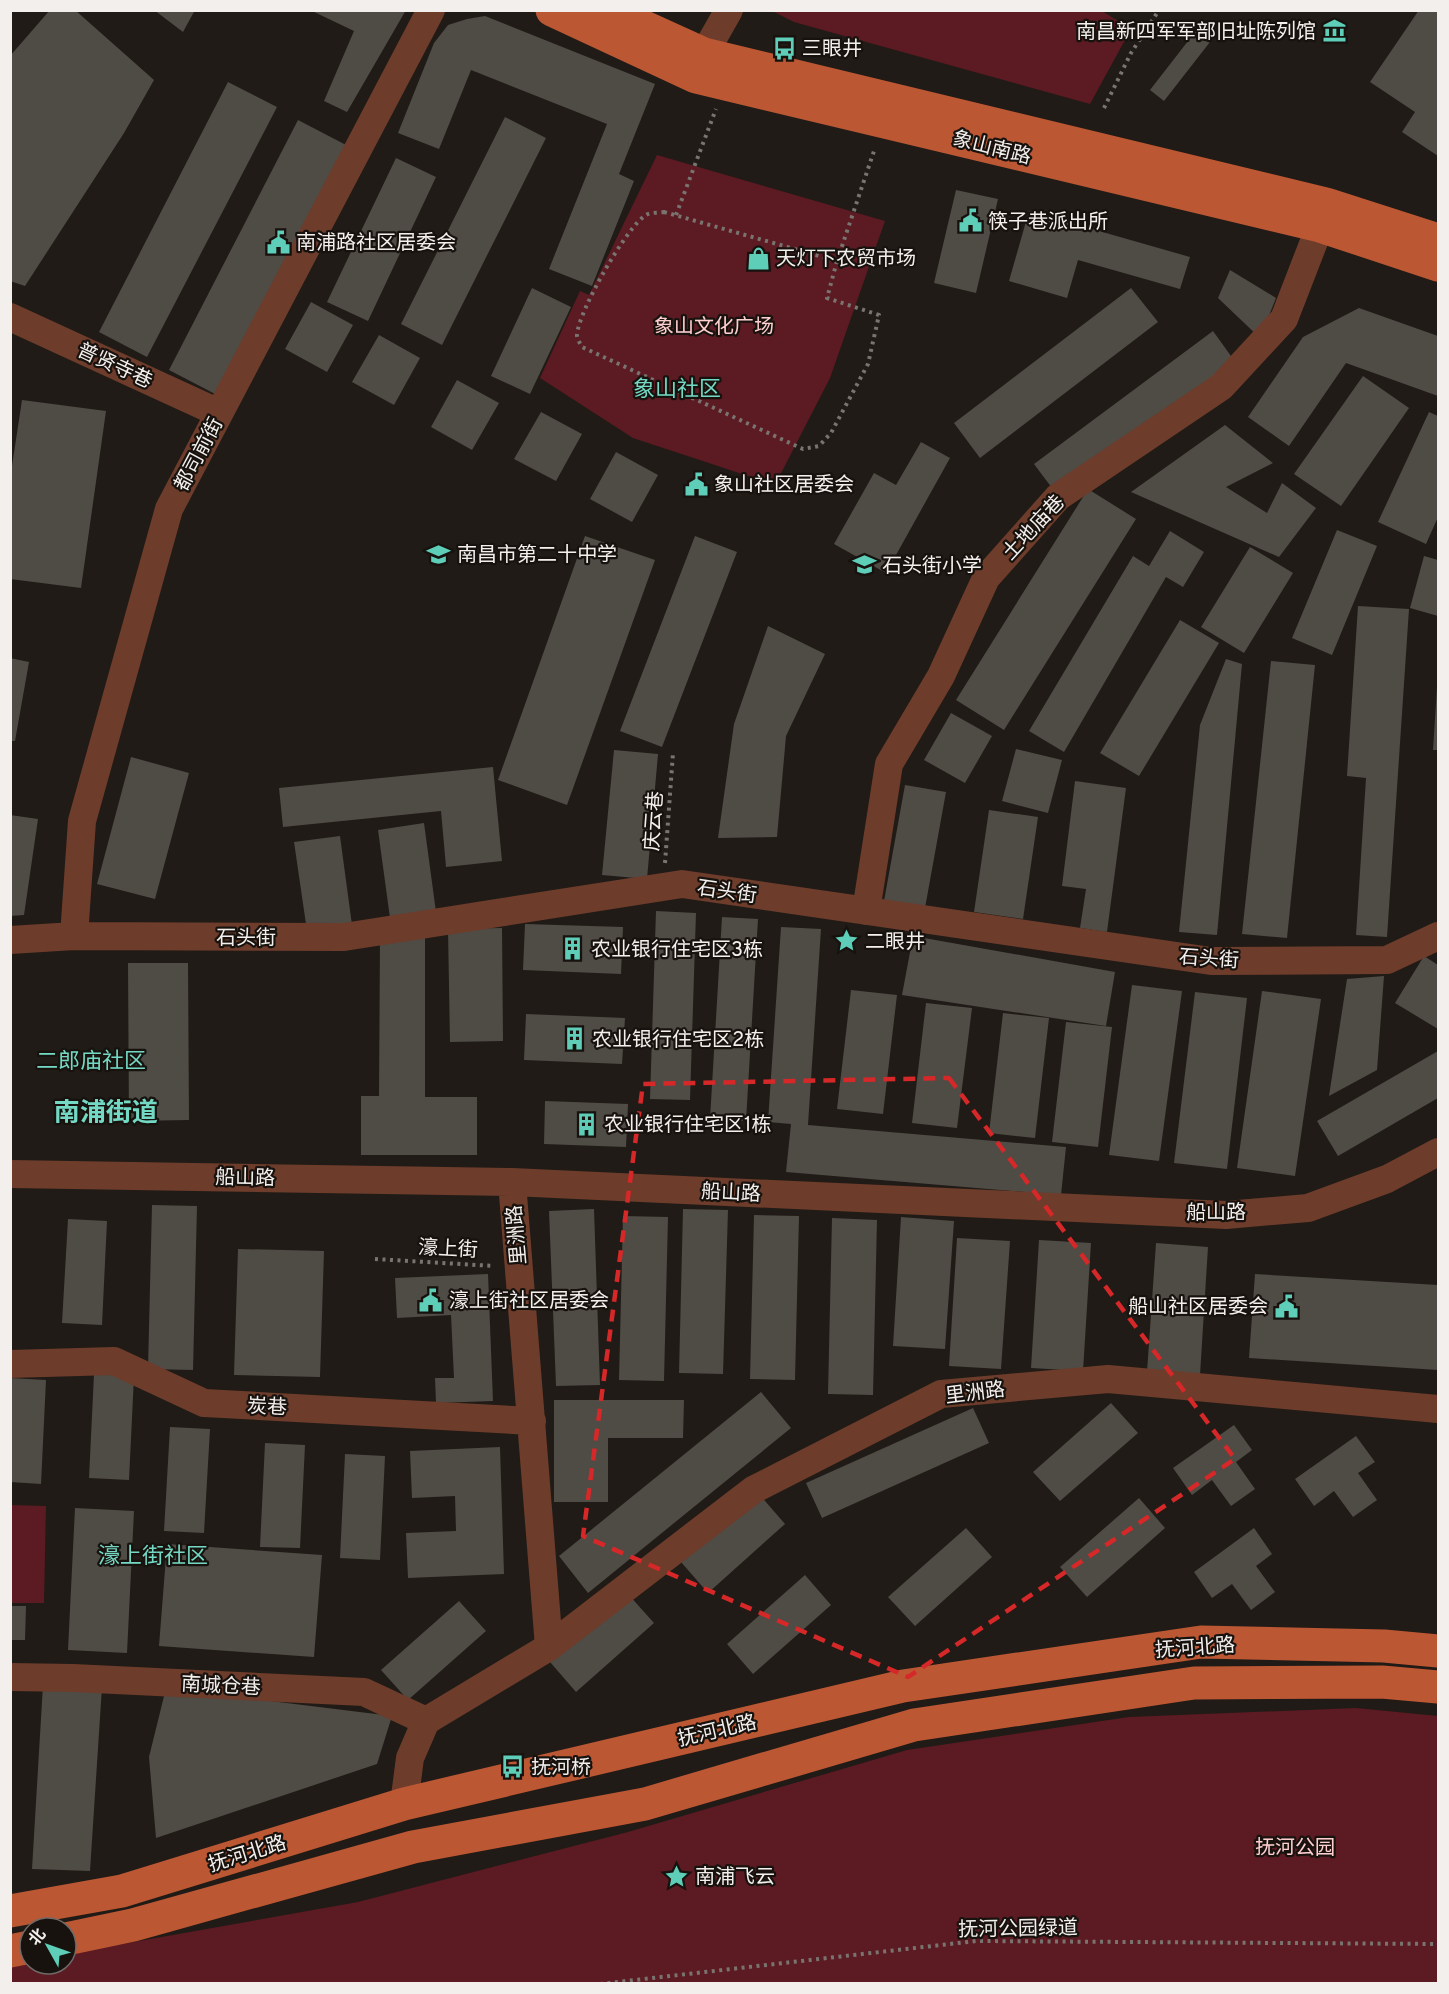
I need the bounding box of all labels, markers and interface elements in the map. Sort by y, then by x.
museum icon: 南昌新四军军部旧址陈列馆 [1321,18,1347,44]
place label: 南昌新四军军部旧址陈列馆 [1076,20,1316,46]
bus stop icon: 三眼井 [771,35,797,61]
place label: 三眼井 [802,37,862,63]
street label: 象山南路 [950,127,1033,171]
public building icon: 筷子巷派出所 [957,208,983,234]
place label: 筷子巷派出所 [988,210,1108,236]
public building icon: 南浦路社区居委会 [265,229,291,255]
place label: 南浦路社区居委会 [296,231,456,257]
shop icon: 天灯下农贸市场 [745,245,771,271]
place label: 天灯下农贸市场 [776,247,916,273]
park label: 象山文化广场 [654,315,774,341]
street label: 普贤寺巷 [72,338,156,395]
district label: 象山社区 [633,377,721,404]
street label: 都司前街 [170,414,230,496]
public building icon: 象山社区居委会 [683,471,709,497]
place label: 象山社区居委会 [714,473,854,499]
street label: 土地庙巷 [998,490,1071,566]
school or university icon: 南昌市第二十中学 [426,541,452,567]
place label: 南昌市第二十中学 [457,543,617,569]
school or university icon: 石头街小学 [851,552,877,578]
place label: 石头街小学 [882,554,982,580]
street label: 庆云巷 [640,790,670,852]
street label: 石头街 [695,876,758,910]
street label: 石头街 [216,926,276,952]
place icon: 二眼井 [834,928,860,954]
place label: 二眼井 [865,930,925,956]
building icon: 农业银行住宅区3栋 [560,936,586,962]
place label: 农业银行住宅区3栋 [591,938,763,964]
street label: 石头街 [1178,945,1240,975]
building icon: 农业银行住宅区2栋 [561,1026,587,1052]
place label: 农业银行住宅区2栋 [592,1028,764,1054]
district label: 二郎庙社区 [36,1049,146,1076]
district label: 南浦街道 [54,1098,158,1131]
building icon: 农业银行住宅区1栋 [573,1111,599,1137]
place label: 农业银行住宅区1栋 [604,1113,771,1139]
street label: 船山路 [215,1165,275,1193]
street label: 船山路 [700,1179,762,1209]
street label: 船山路 [1186,1201,1246,1227]
street label: 里洲路 [502,1204,534,1266]
street label: 濠上街 [417,1235,479,1265]
public building icon: 濠上街社区居委会 [418,1287,444,1313]
place label: 濠上街社区居委会 [449,1289,609,1315]
public building icon: 船山社区居委会 [1273,1293,1299,1319]
place label: 船山社区居委会 [1128,1295,1268,1321]
street label: 里洲路 [944,1377,1007,1411]
street label: 炭巷 [246,1394,288,1422]
district label: 濠上街社区 [98,1544,208,1571]
street label: 抚河北路 [1154,1633,1236,1665]
street label: 南城仓巷 [180,1672,262,1702]
street label: 抚河北路 [676,1710,759,1754]
bus stop icon: 抚河桥 [500,1754,526,1780]
place label: 抚河桥 [531,1756,591,1782]
street label: 抚河北路 [206,1831,290,1879]
park label: 抚河公园 [1255,1836,1335,1862]
place icon: 南浦飞云 [664,1863,690,1889]
place label: 南浦飞云 [695,1865,775,1891]
north arrow [18,1916,78,1976]
street label: 抚河公园绿道 [958,1916,1078,1944]
text: 北 [25,1925,51,1950]

